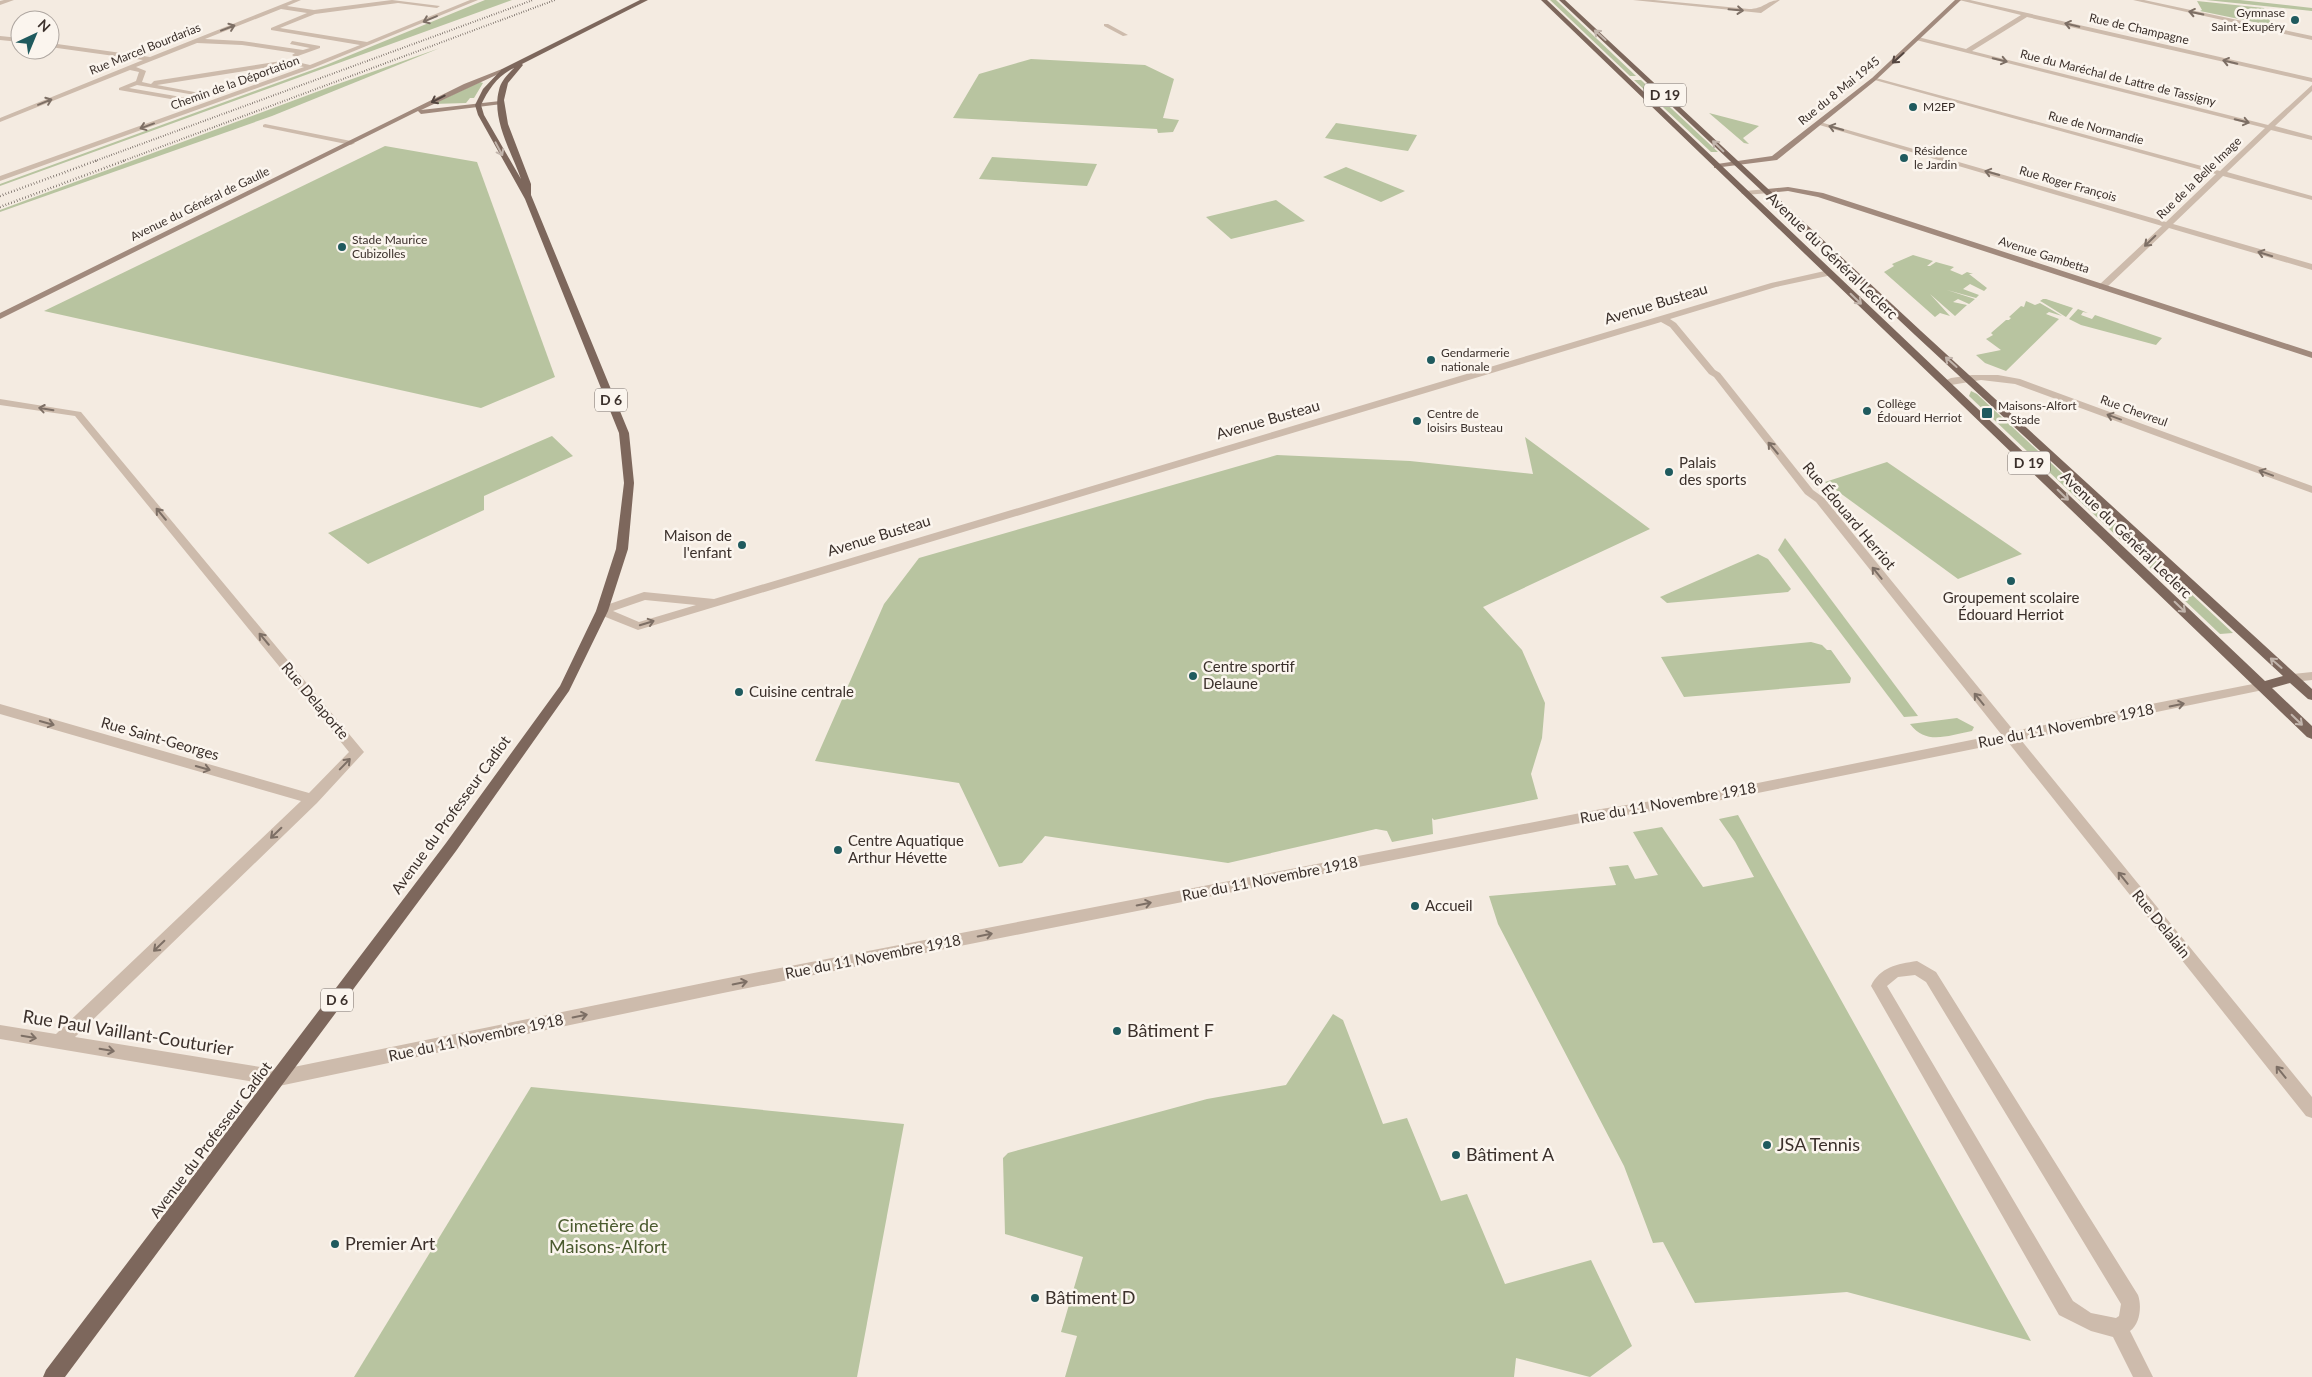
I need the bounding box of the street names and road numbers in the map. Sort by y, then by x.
street label: Rue de Champagne [2088,10,2191,47]
street label: Rue Marcel Bourdarias [87,19,203,78]
street label: Rue du Maréchal de Lattre de Tassigny [2019,46,2218,109]
street label: Chemin de la Déportation [168,52,301,113]
street label: Rue du 8 Mai 1945 [1795,53,1883,128]
road number: D 19 [1644,84,1686,106]
street label: Rue de Normandie [2047,108,2145,147]
street label: Rue de la Belle Image [2153,133,2244,222]
street label: Rue Roger François [2018,162,2119,205]
street label: Avenue du Général de Gaulle [128,163,272,244]
street label: Avenue du Général Leclerc [1763,188,1902,323]
street label: Avenue Gambetta [1997,233,2091,276]
street label: Avenue Busteau [1602,279,1709,327]
road number: D 6 [595,388,627,412]
street label: Rue Chevreul [2098,391,2170,430]
street label: Avenue Busteau [1214,396,1322,442]
road number: D 19 [2008,452,2050,474]
street label: Rue Édouard Herriot [1799,458,1900,573]
street label: Avenue du Général Leclerc [2057,467,2196,602]
street label: Avenue Busteau [825,511,932,559]
street label: Rue Delaporte [278,658,353,743]
street label: Rue du 11 Novembre 1918 [1976,699,2155,751]
street label: Rue Saint-Georges [99,713,221,764]
street label: Avenue du Professeur Cadiot [387,731,514,897]
street label: Rue du 11 Novembre 1918 [1578,778,1757,826]
street label: Rue du 11 Novembre 1918 [1180,852,1359,904]
street label: Rue Delalain [2129,886,2195,961]
street label: Rue du 11 Novembre 1918 [783,930,962,982]
road number: D 6 [321,988,353,1012]
street label: Rue Paul Vaillant-Couturier [21,1004,235,1060]
street label: Rue du 11 Novembre 1918 [387,1010,565,1064]
street label: Avenue du Professeur Cadiot [146,1057,275,1221]

